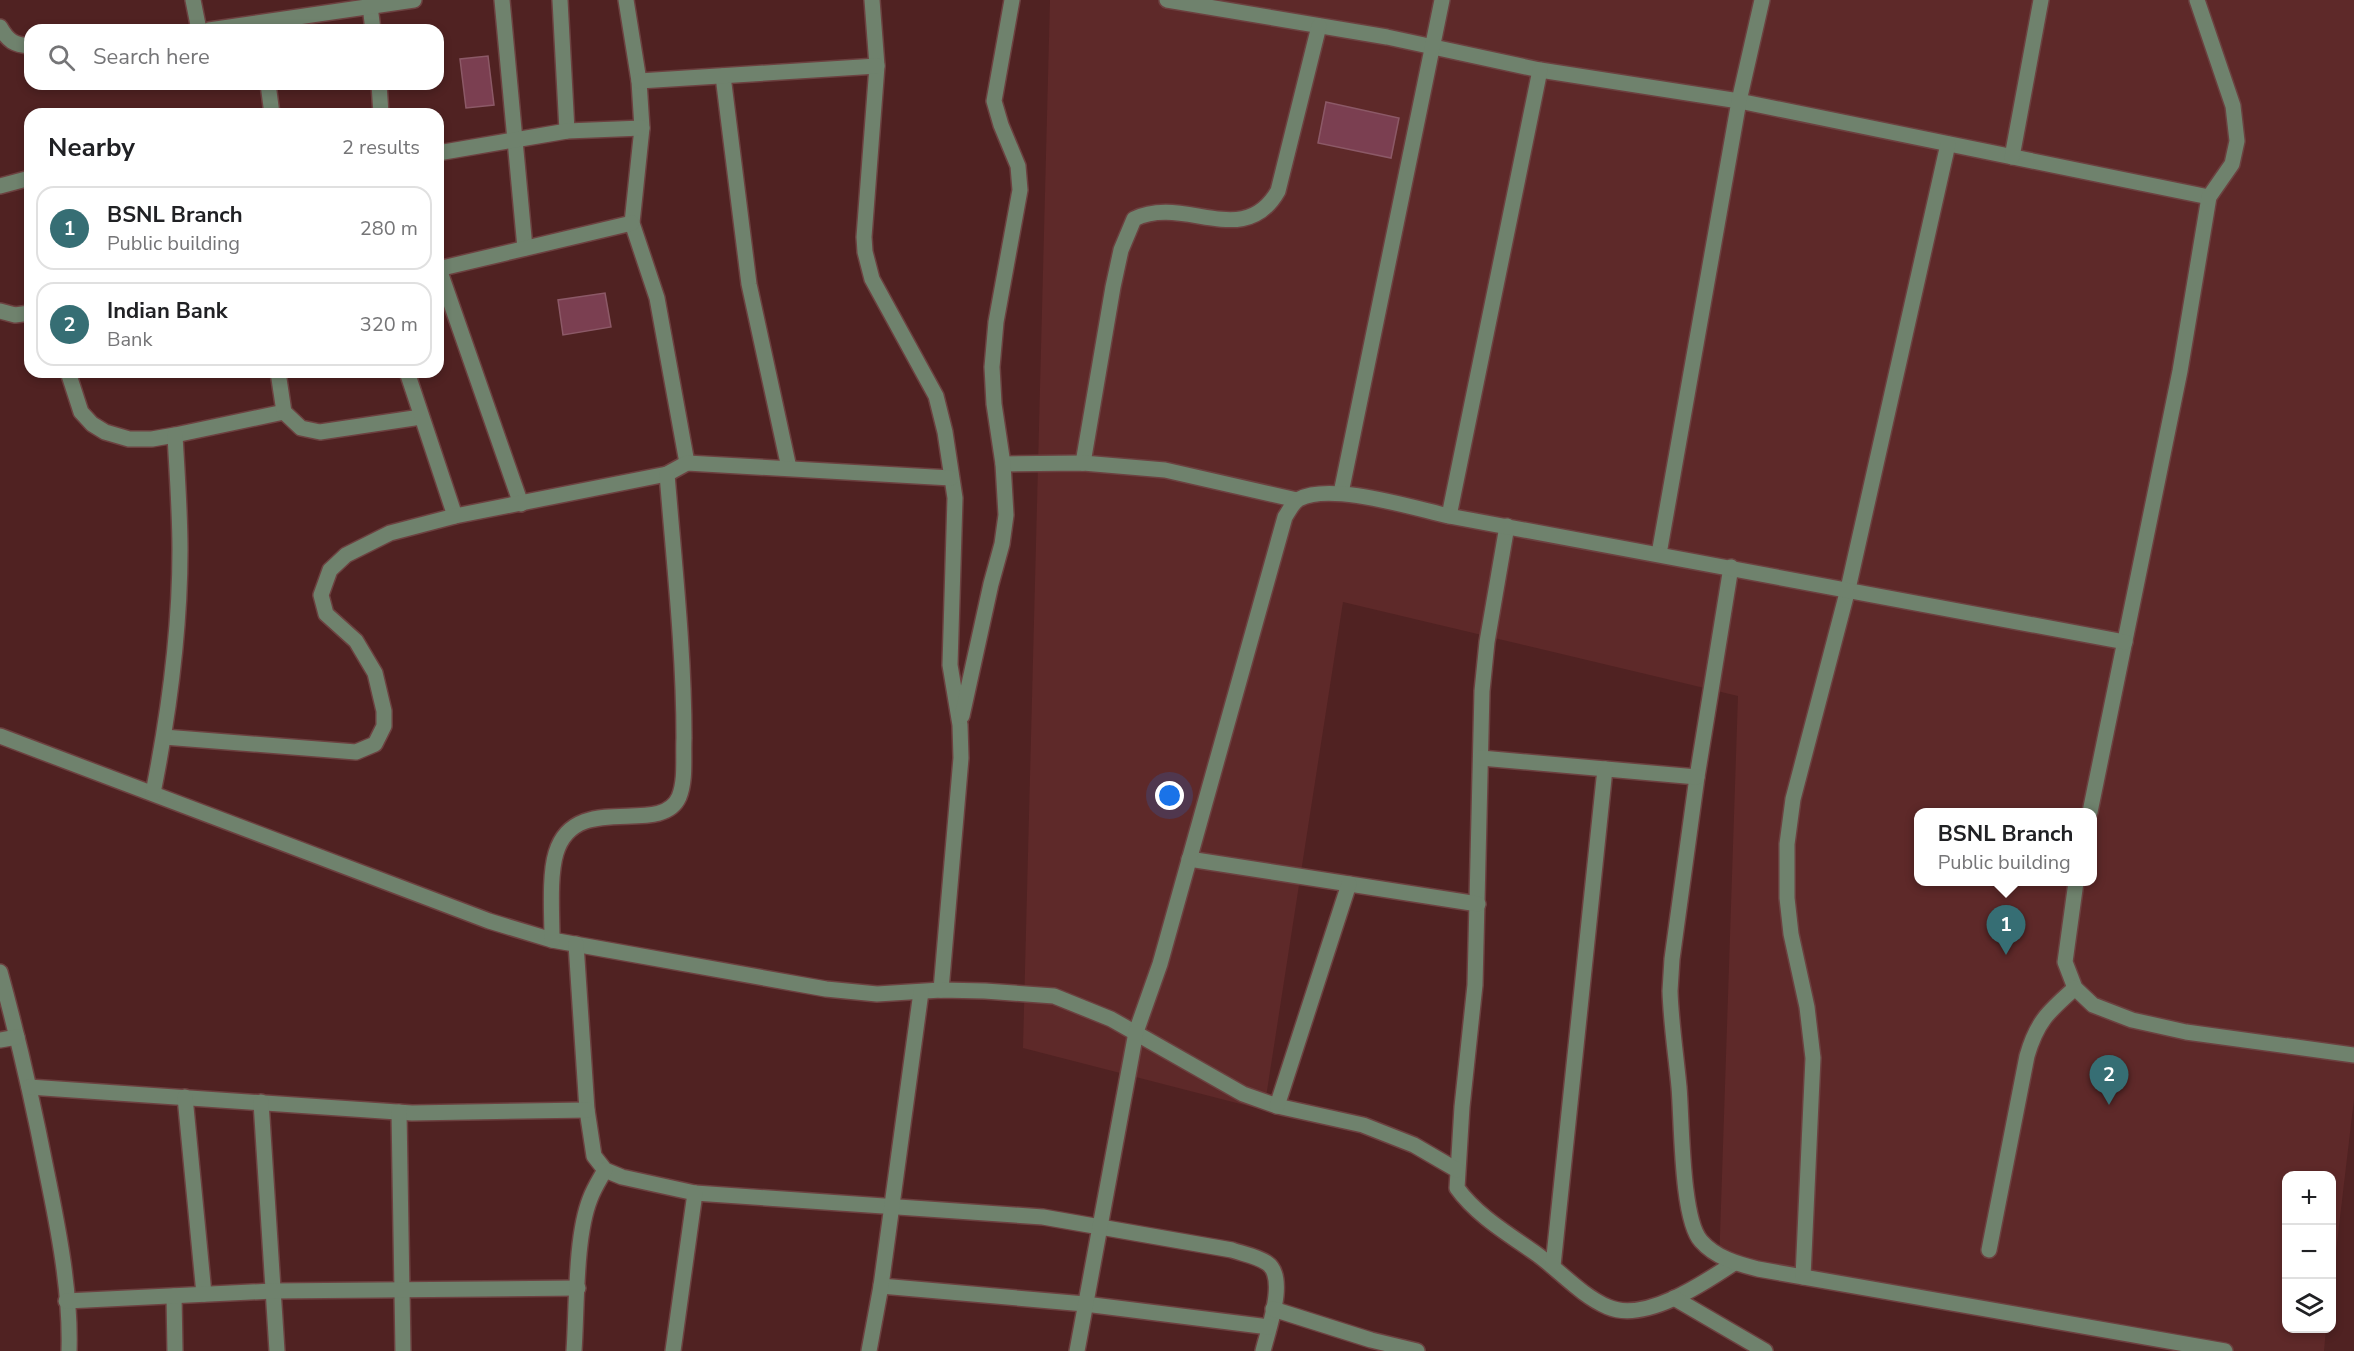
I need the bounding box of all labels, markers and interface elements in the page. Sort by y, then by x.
search box [24,24,444,90]
icon: search [45,41,78,74]
text: Search here [93,42,210,72]
text: Nearby [48,130,135,165]
text: 2 results [342,134,420,161]
text: BSNL Branch [107,200,243,230]
text: 1 [64,215,76,242]
text: 280 m [360,215,418,242]
text: Public building [107,230,240,257]
text: Indian Bank [107,296,228,326]
text: 2 [64,311,76,338]
text: 320 m [360,311,418,338]
text: Bank [107,326,152,353]
your location [1155,781,1184,810]
popup [1914,808,2097,886]
text: BSNL Branch [1938,819,2073,849]
text: Public building [1938,849,2071,876]
pin: 1 [1986,906,2026,955]
pin: 2 [2090,1056,2128,1105]
map controls [2282,1171,2336,1333]
button: + [2282,1171,2336,1225]
button: − [2282,1225,2336,1279]
button: layers [2282,1279,2336,1333]

